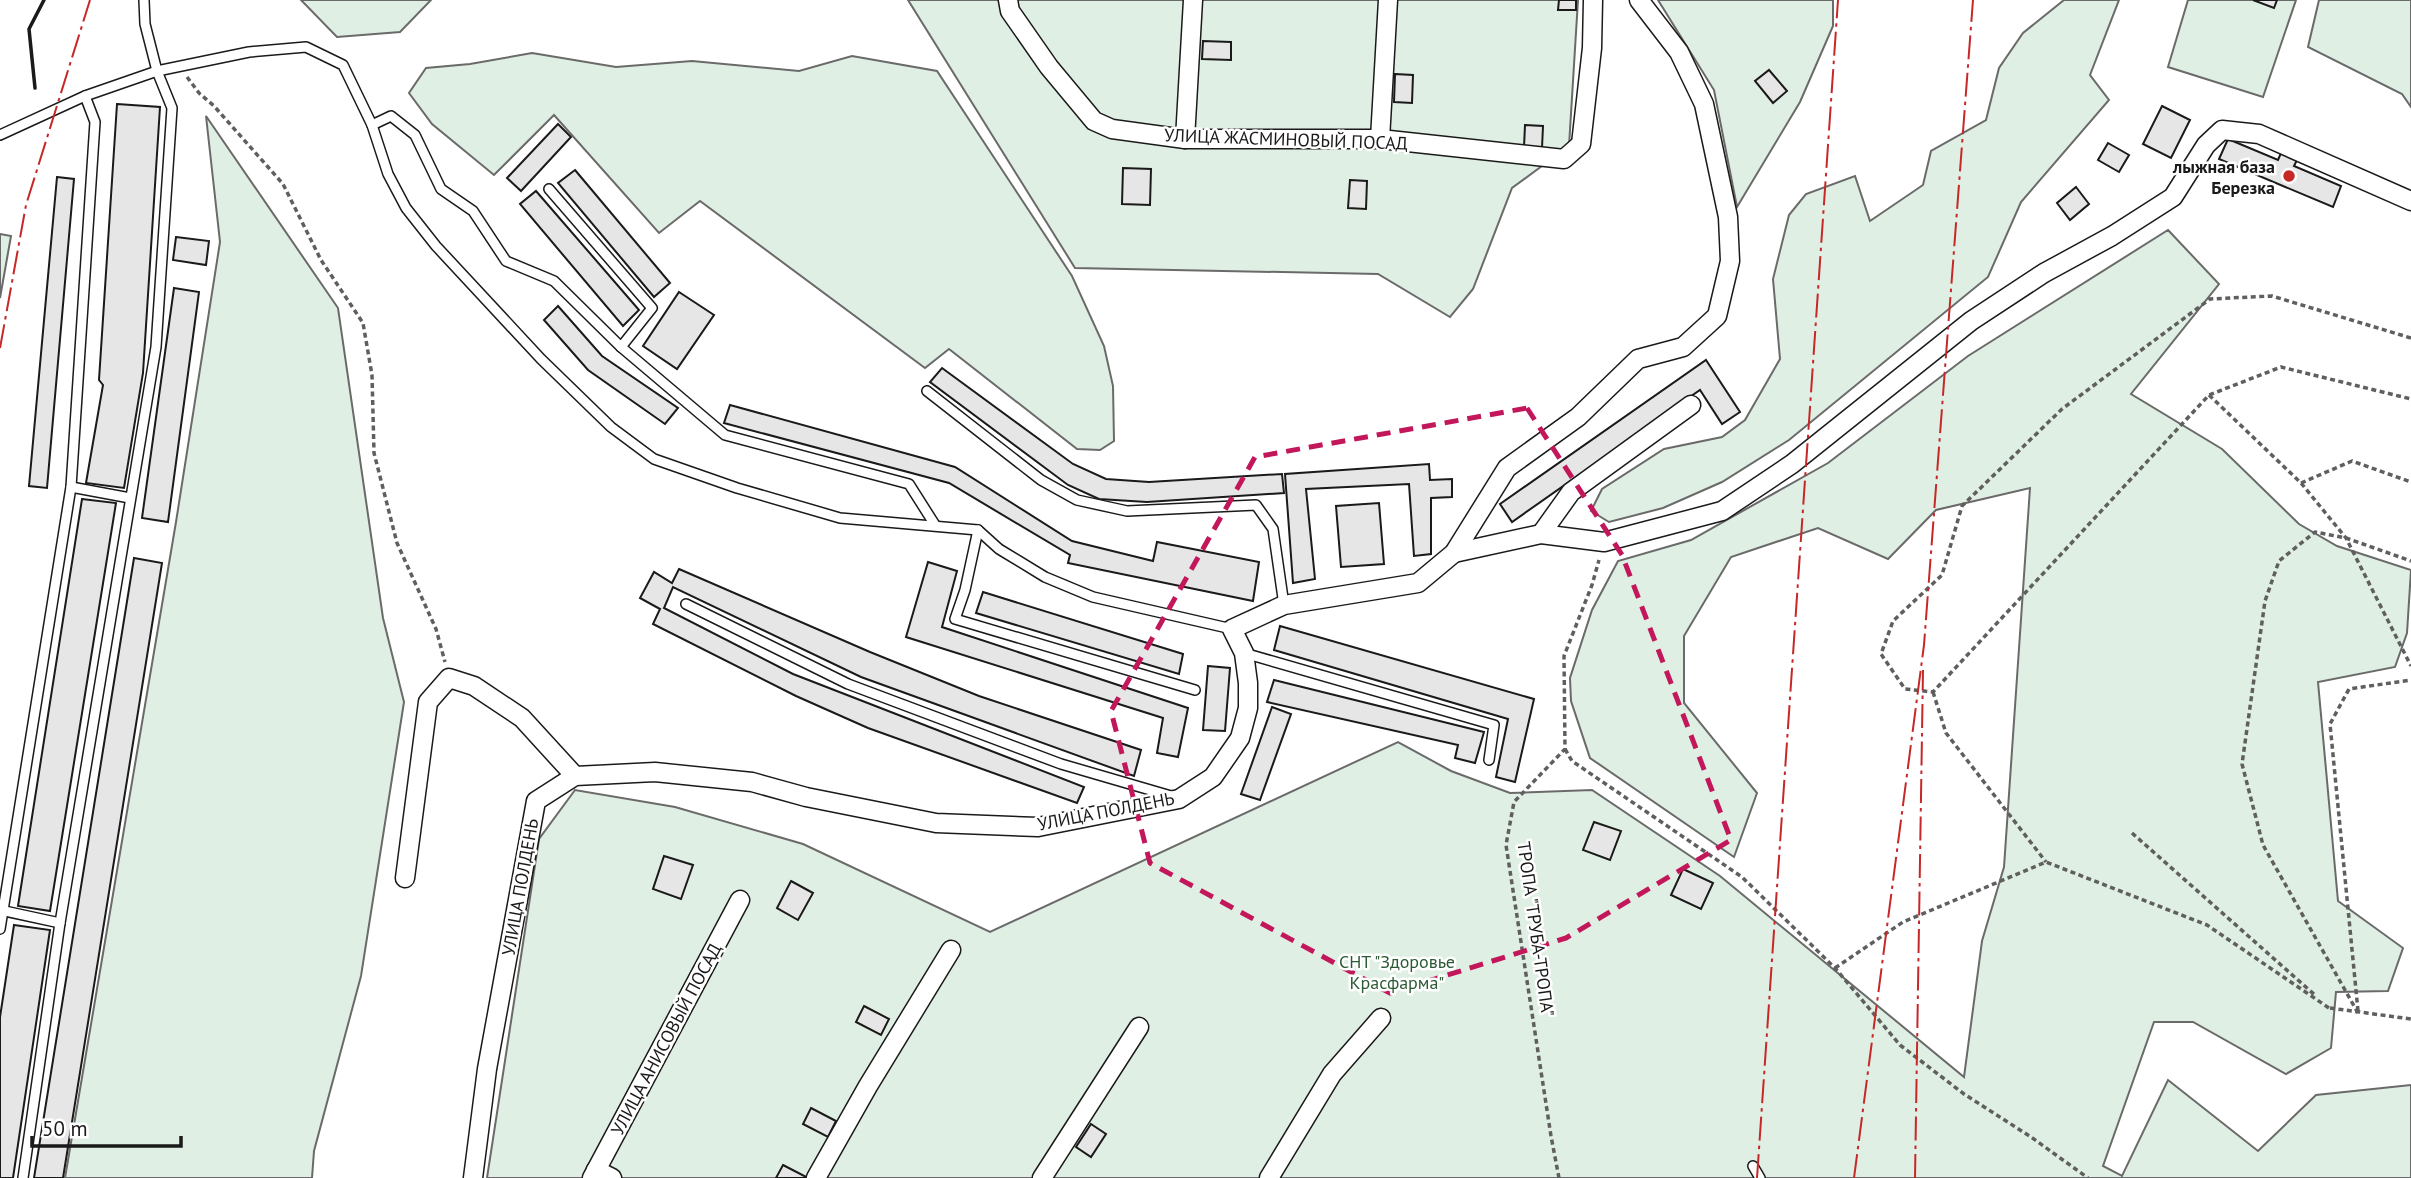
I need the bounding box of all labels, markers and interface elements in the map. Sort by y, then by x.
street label: УЛИЦА ЖАСМИНОВЫЙ ПОСАД [1164,123,1408,155]
place label: лыжная база Березка [2172,155,2275,199]
marker: лыжная база Березка [2281,168,2297,184]
street label: УЛИЦА ПОЛДЕНЬ [1036,786,1176,836]
street label: УЛИЦА ПОЛДЕНЬ [497,817,543,957]
street label: ТРОПА "ТРУБА-ТРОПА" [1512,840,1560,1018]
street label: УЛИЦА АНИСОВЫЙ ПОСАД [606,939,726,1139]
park label: СНТ "Здоровье Красфарма" [1339,950,1455,994]
scale bar [32,1104,180,1148]
text: 50 m [42,1115,88,1142]

